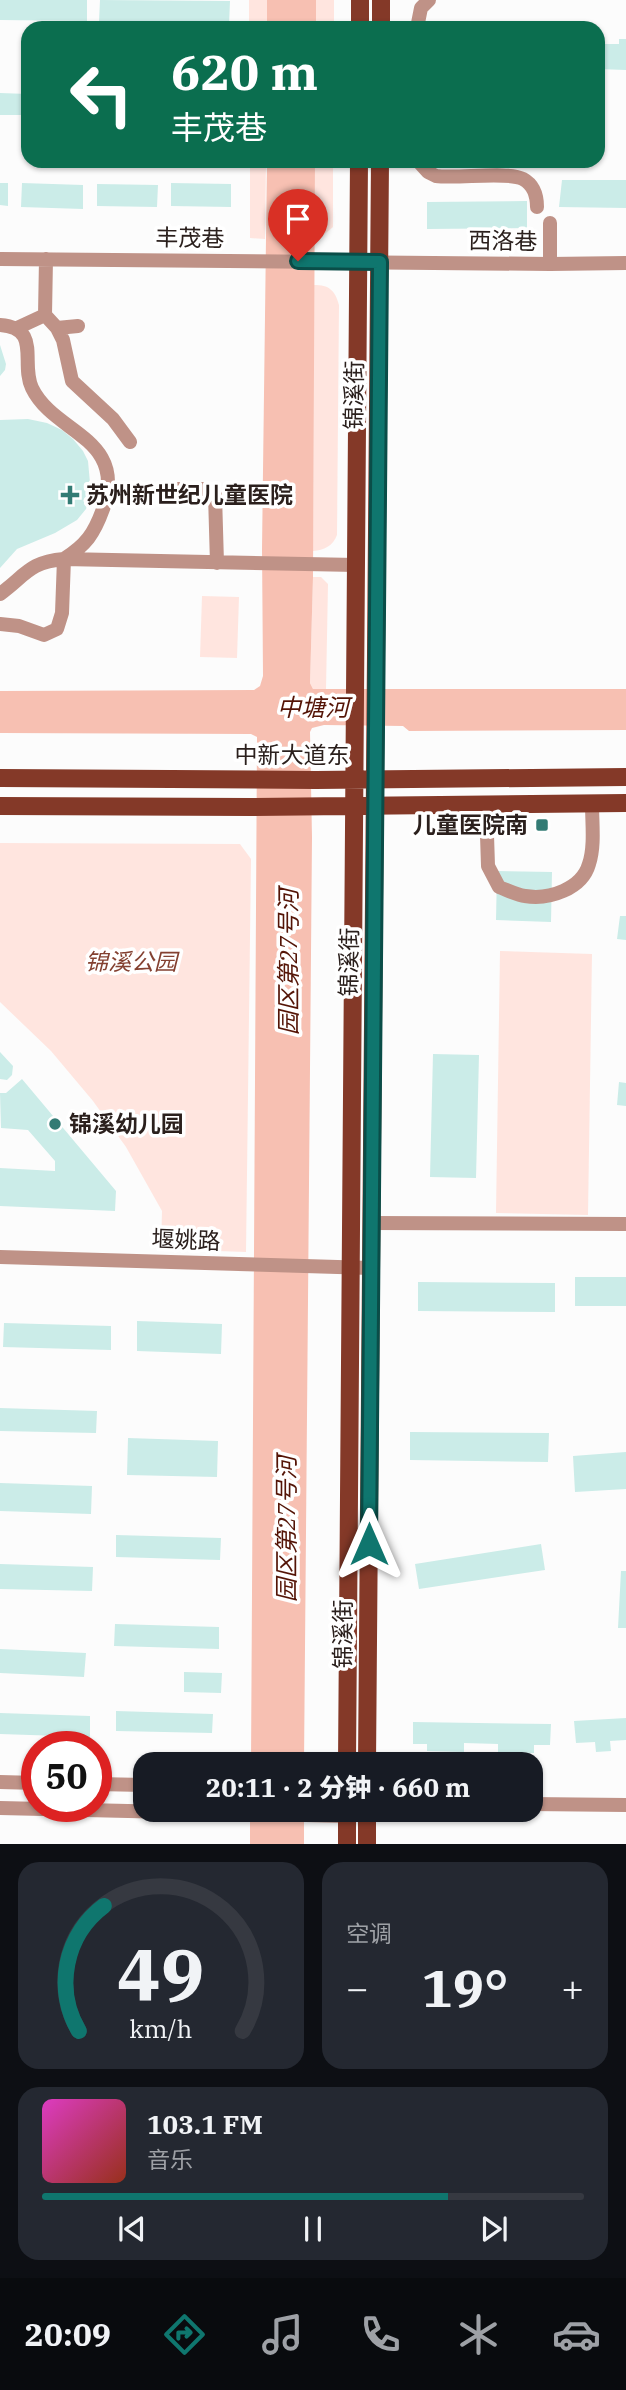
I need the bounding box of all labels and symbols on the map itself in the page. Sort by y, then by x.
pin [268,189,328,261]
street label: 丰茂巷 [155,221,225,253]
street label: 西洛巷 [468,224,538,256]
street label: 锦溪街 [337,360,369,430]
place label: 苏州新世纪儿童医院 [86,479,293,509]
marker: 苏州新世纪儿童医院 [60,485,80,505]
water label: 中塘河 [277,691,353,723]
street label: 中新大道东 [235,739,350,769]
place label: 儿童医院南 [413,809,528,839]
marker: 儿童医院南 [534,817,550,833]
water label: 园区第27号河 [272,885,304,1035]
street label: 锦溪街 [332,927,364,997]
park label: 锦溪公园 [85,946,180,976]
place label: 锦溪幼儿园 [69,1108,184,1138]
marker: 锦溪幼儿园 [47,1116,63,1132]
street label: 堰姚路 [151,1223,221,1255]
water label: 园区第27号河 [270,1452,302,1602]
position arrow [332,1507,406,1581]
street label: 锦溪街 [327,1600,357,1669]
speed limit sign: 50 [21,1731,112,1822]

